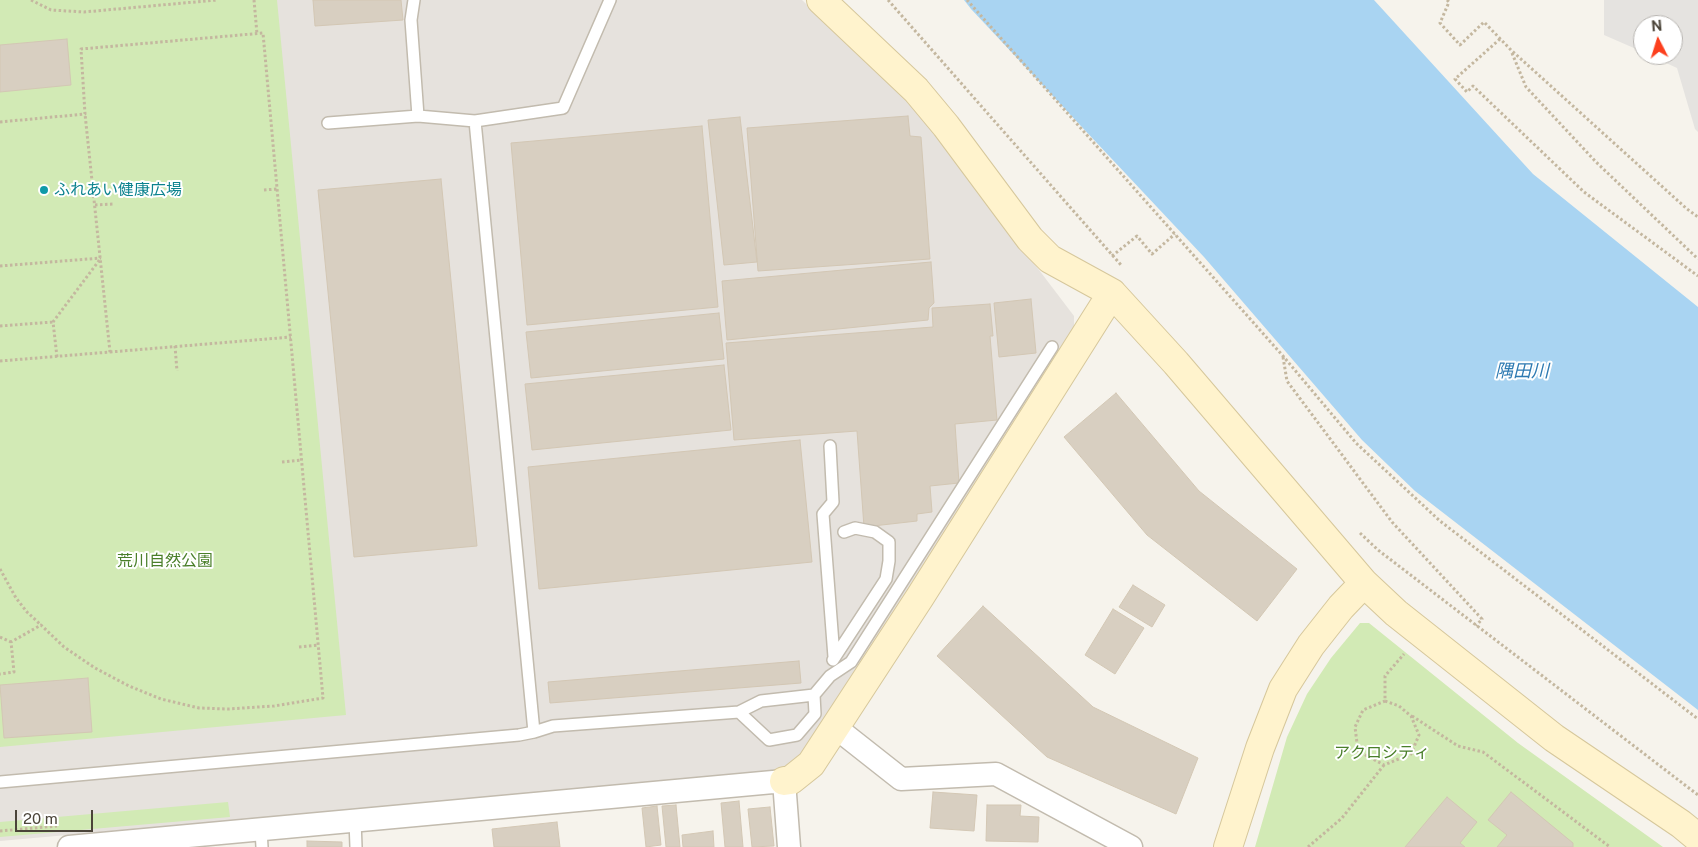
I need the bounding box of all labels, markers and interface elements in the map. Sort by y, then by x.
north arrow [1633,15,1683,65]
text: N [1651,18,1663,35]
place label: ふれあい健康広場 [54,180,182,200]
marker: ふれあい健康広場 [38,184,50,196]
water label: 隅田川 [1495,360,1549,382]
park label: 荒川自然公園 [117,551,213,571]
park label: アクロシティ [1334,743,1430,763]
scale bar [18,800,95,832]
text: 20 m [23,810,58,827]

